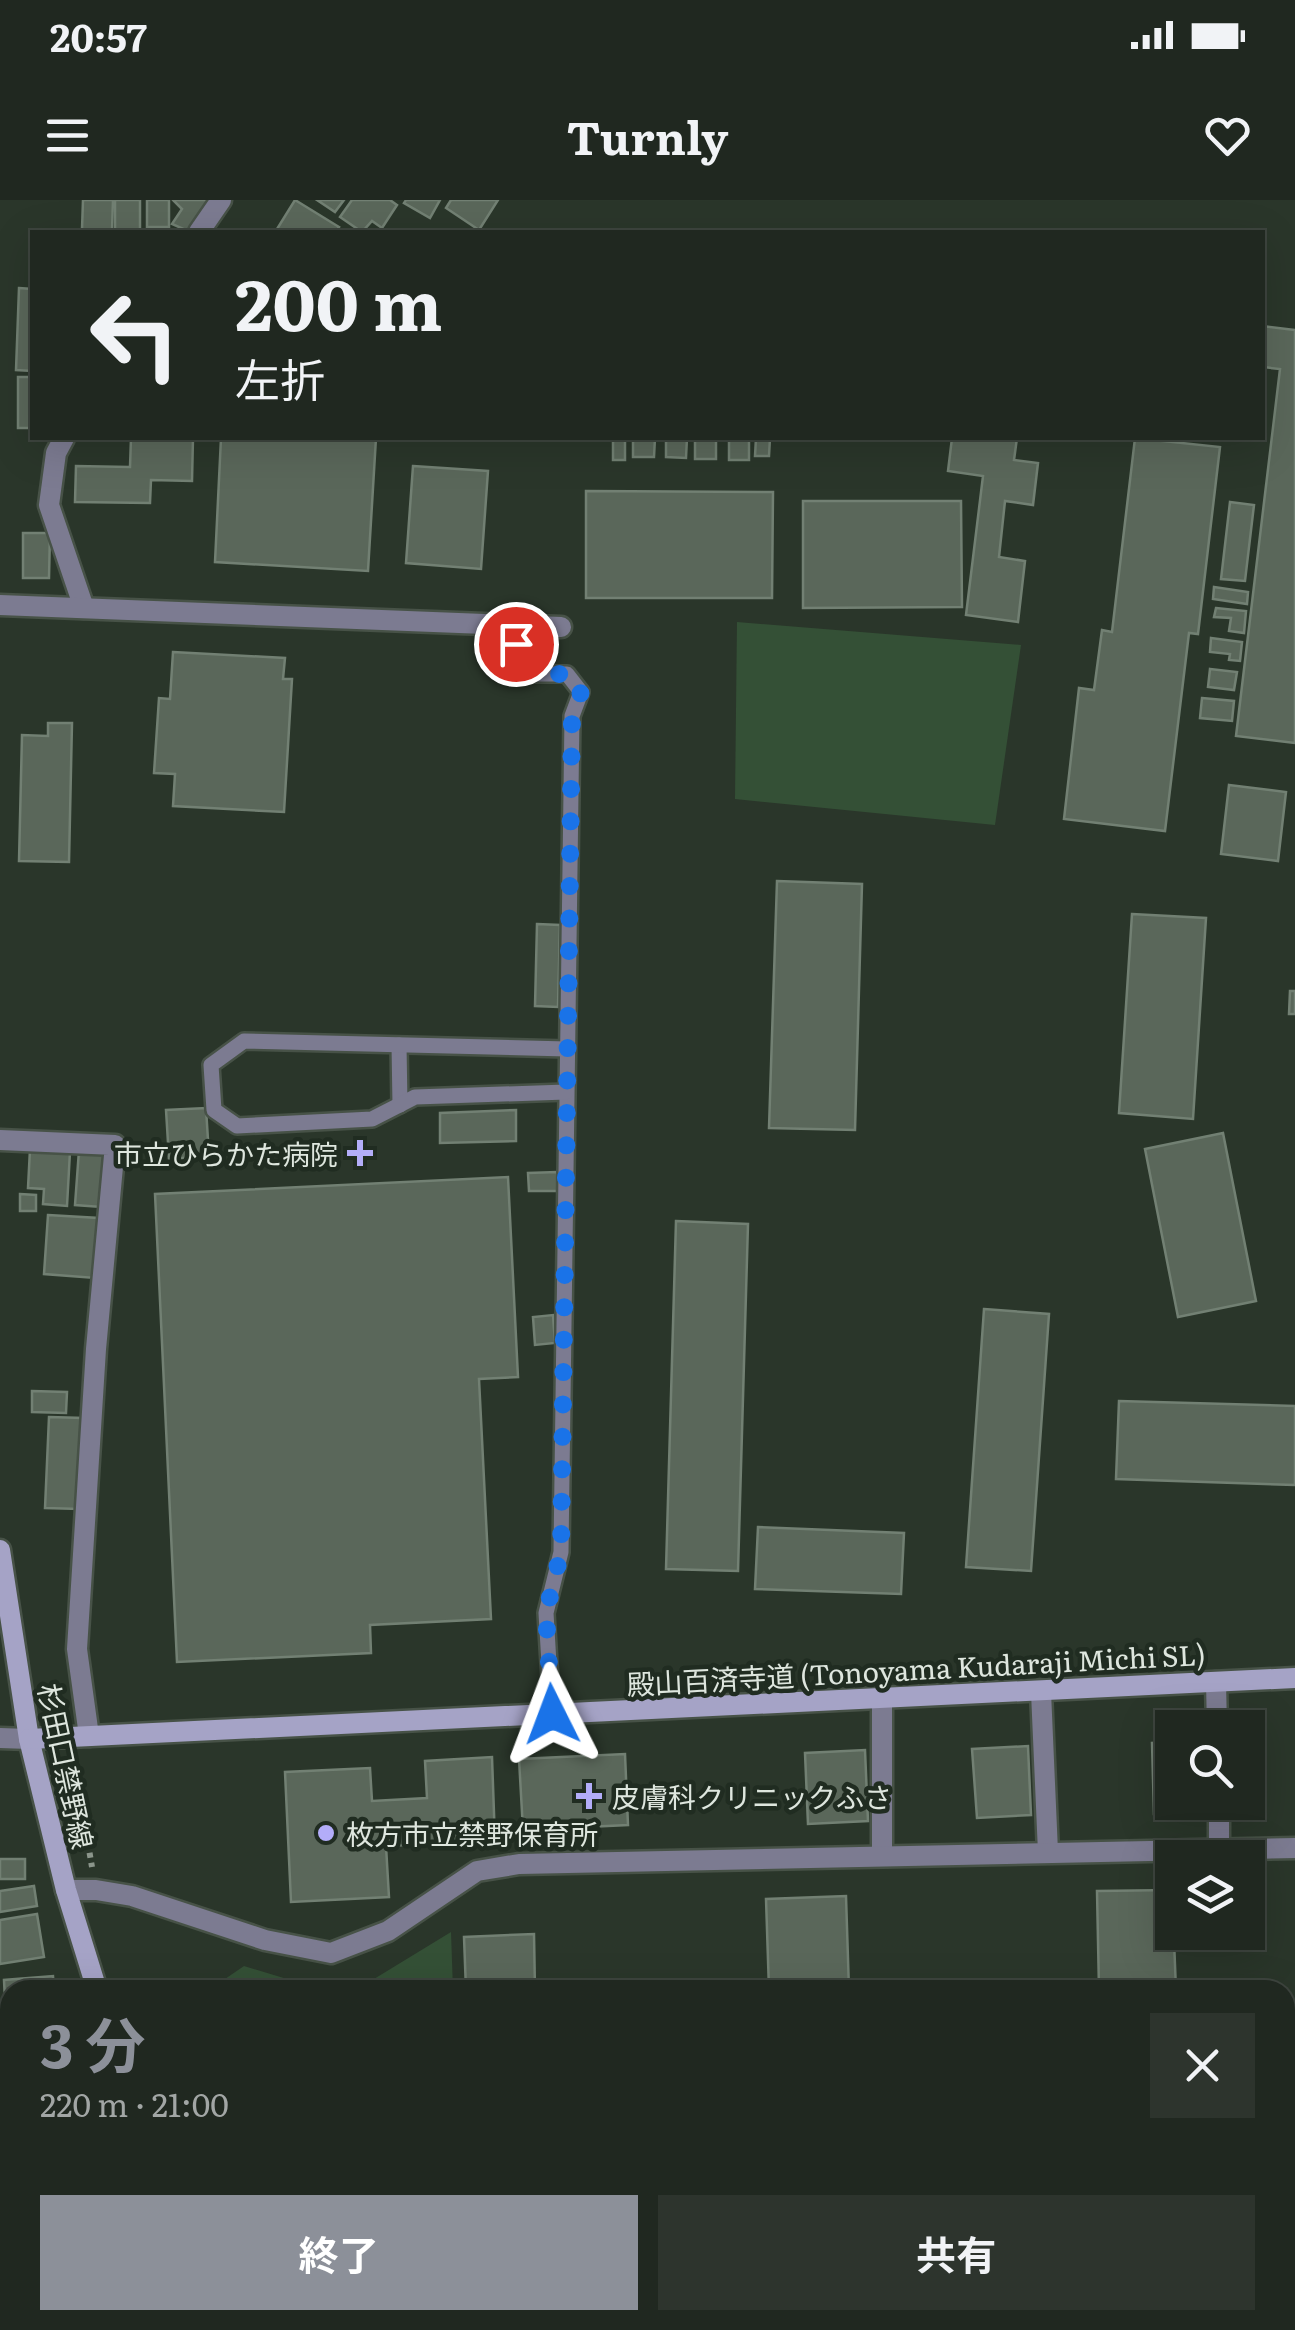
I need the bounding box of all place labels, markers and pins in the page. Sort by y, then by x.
pin [474,602,559,687]
place label: 市立ひらかた病院 [114,1132,338,1174]
marker: 市立ひらかた病院 [347,1140,373,1166]
place label: 皮膚科クリニックふさ [612,1775,892,1817]
marker: 皮膚科クリニックふさ [576,1783,602,1809]
place label: 枚方市立禁野保育所 [346,1812,598,1854]
marker: 枚方市立禁野保育所 [315,1822,337,1844]

